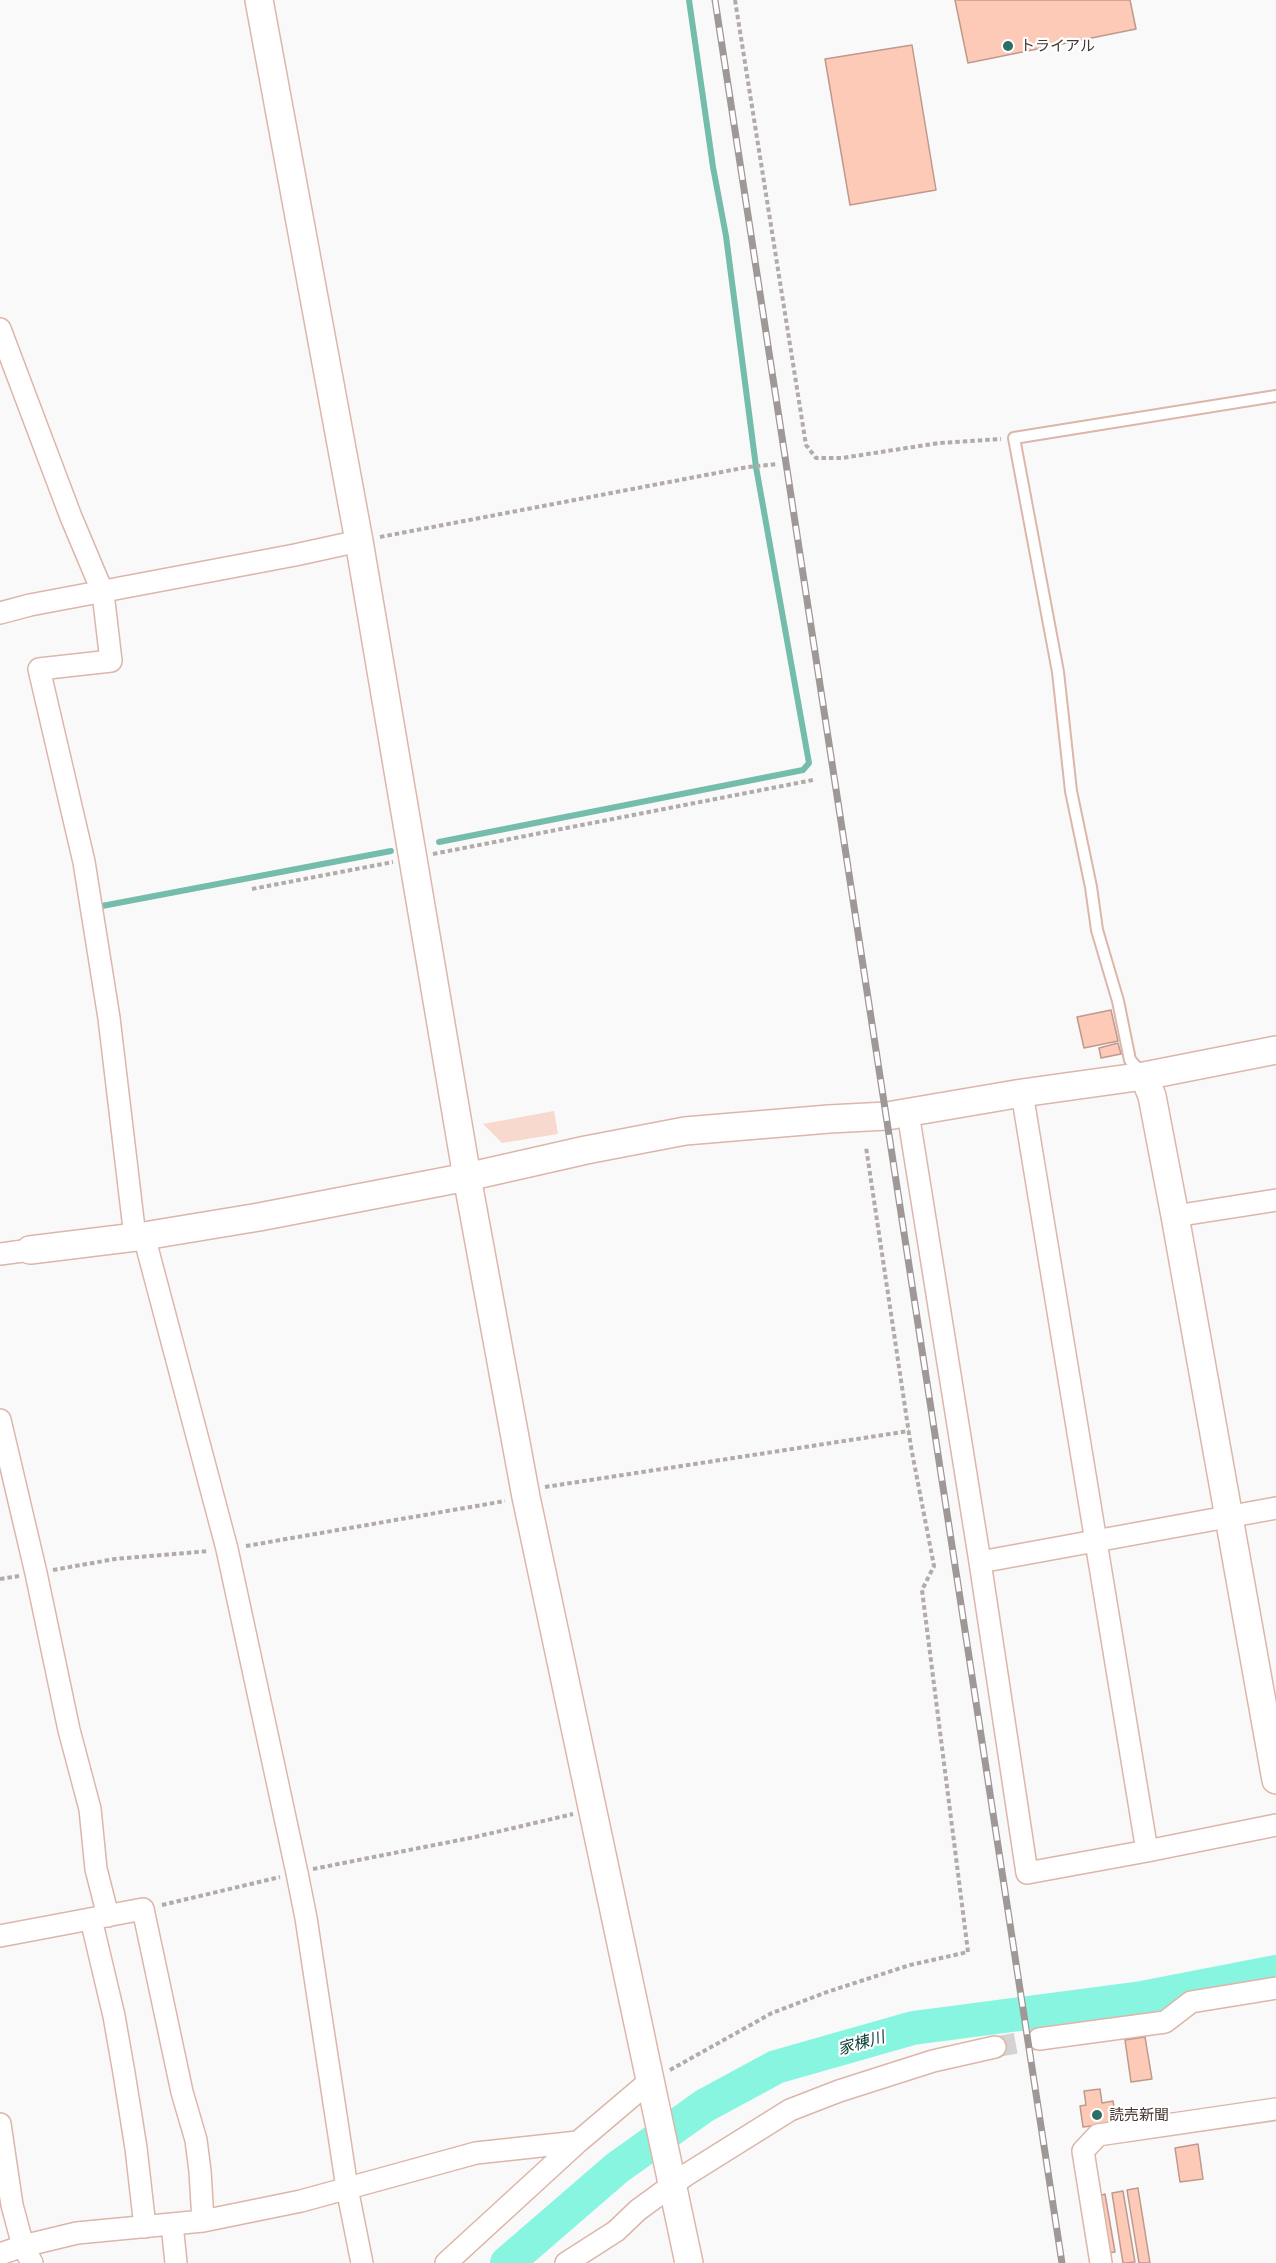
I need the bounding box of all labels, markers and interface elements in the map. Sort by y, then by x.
place label: トライアル [1020,37,1095,55]
marker: トライアル [1001,39,1015,53]
water label: 家棟川 [835,2027,887,2059]
place label: 読売新聞 [1109,2106,1169,2124]
marker: 読売新聞 [1090,2108,1104,2122]

